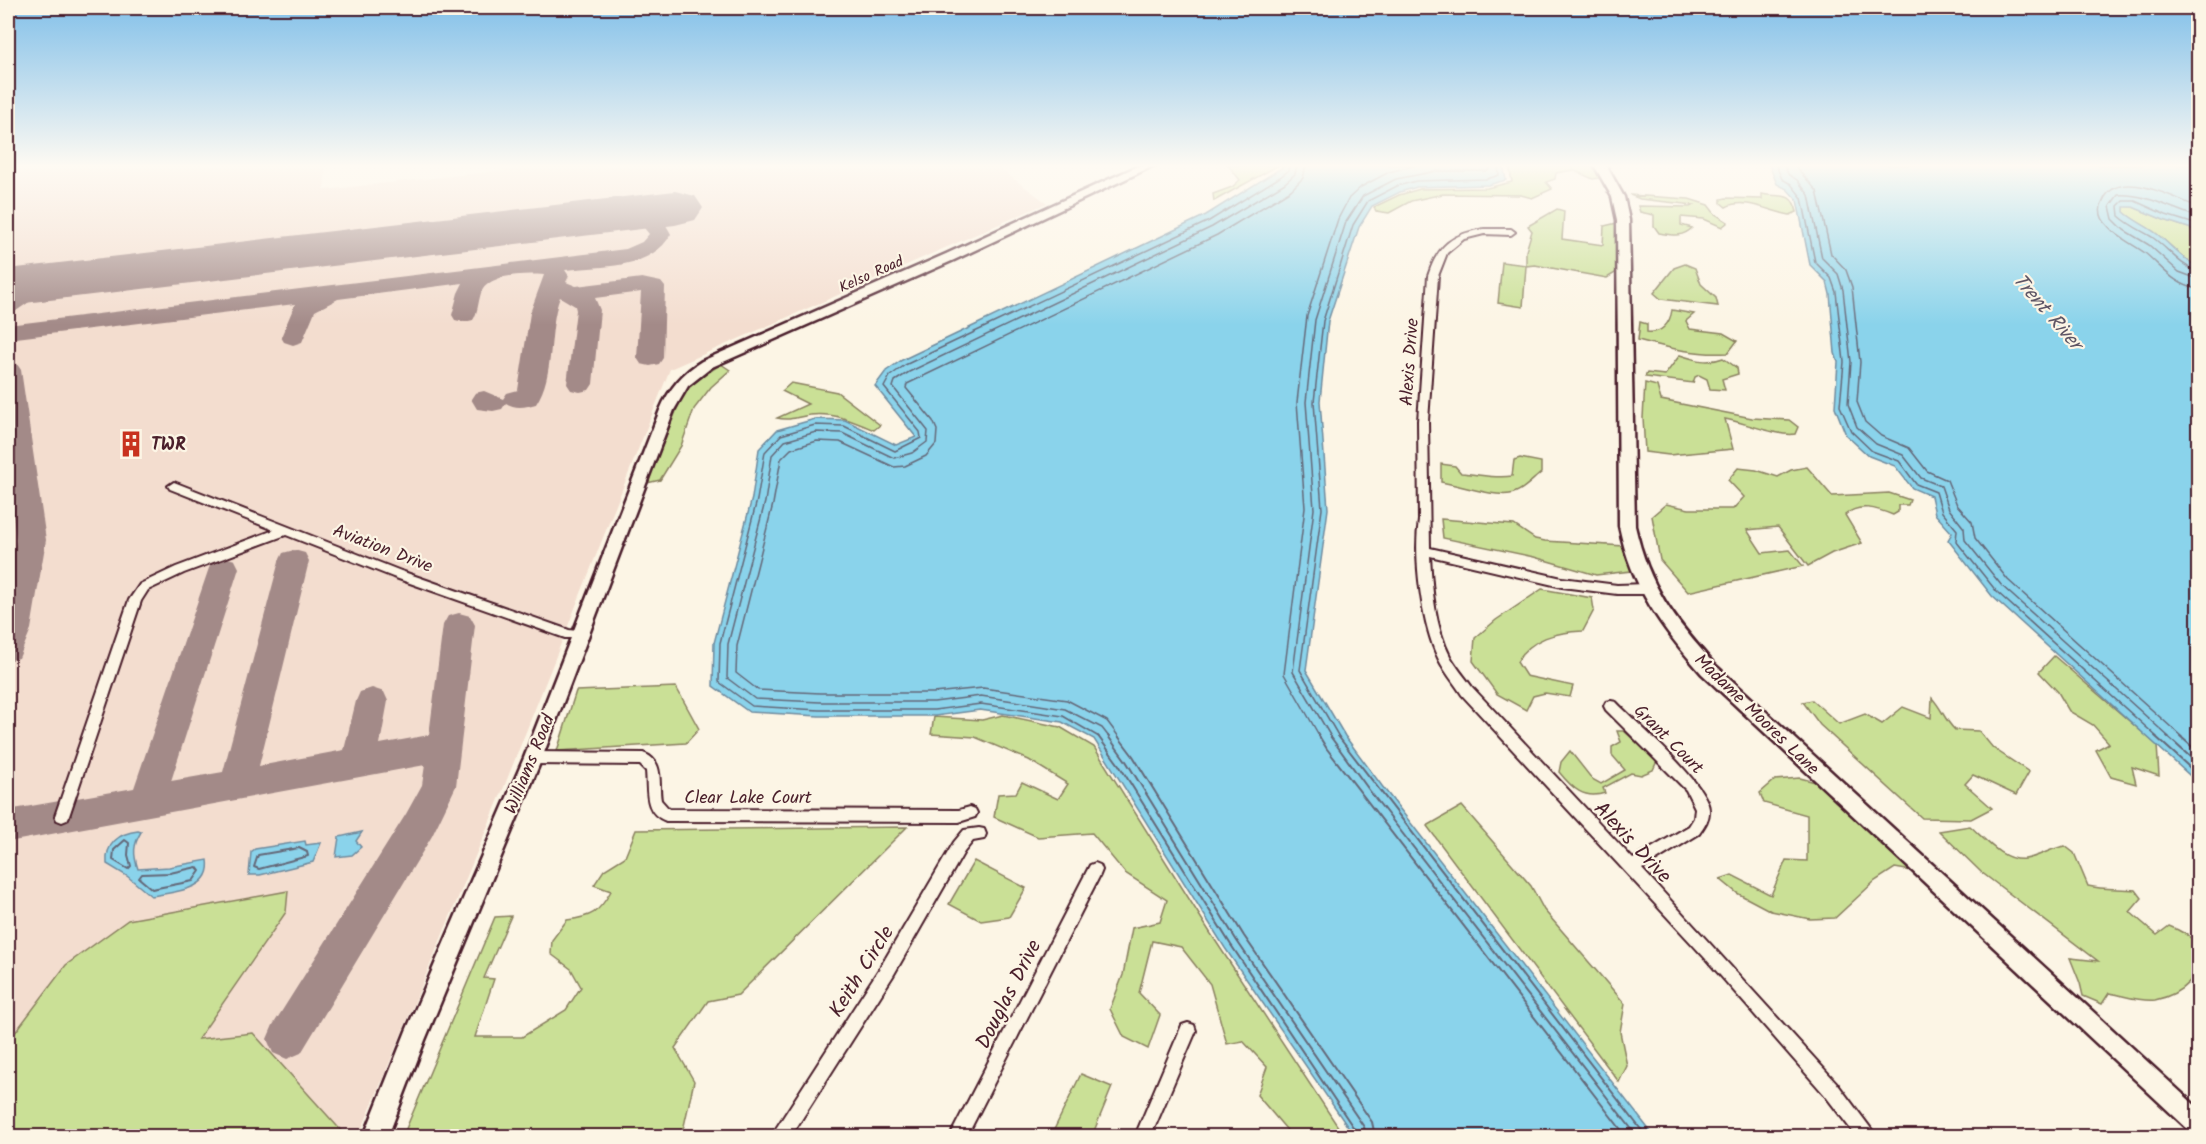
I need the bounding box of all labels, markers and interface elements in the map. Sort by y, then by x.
street label: Kelso Road [835,250,908,300]
water label: Trent River [2004,267,2092,361]
street label: Alexis Drive [1393,317,1428,407]
building icon: TWR [116,429,146,459]
place label: TWR [151,431,186,460]
street label: Aviation Drive [328,517,437,582]
street label: Madame Moores Lane [1686,647,1825,783]
street label: Grant Court [1626,698,1711,783]
street label: Williams Road [497,709,564,819]
street label: Clear Lake Court [684,784,813,813]
street label: Alexis Drive [1585,794,1679,892]
street label: Keith Circle [821,919,904,1024]
street label: Douglas Drive [968,934,1051,1055]

